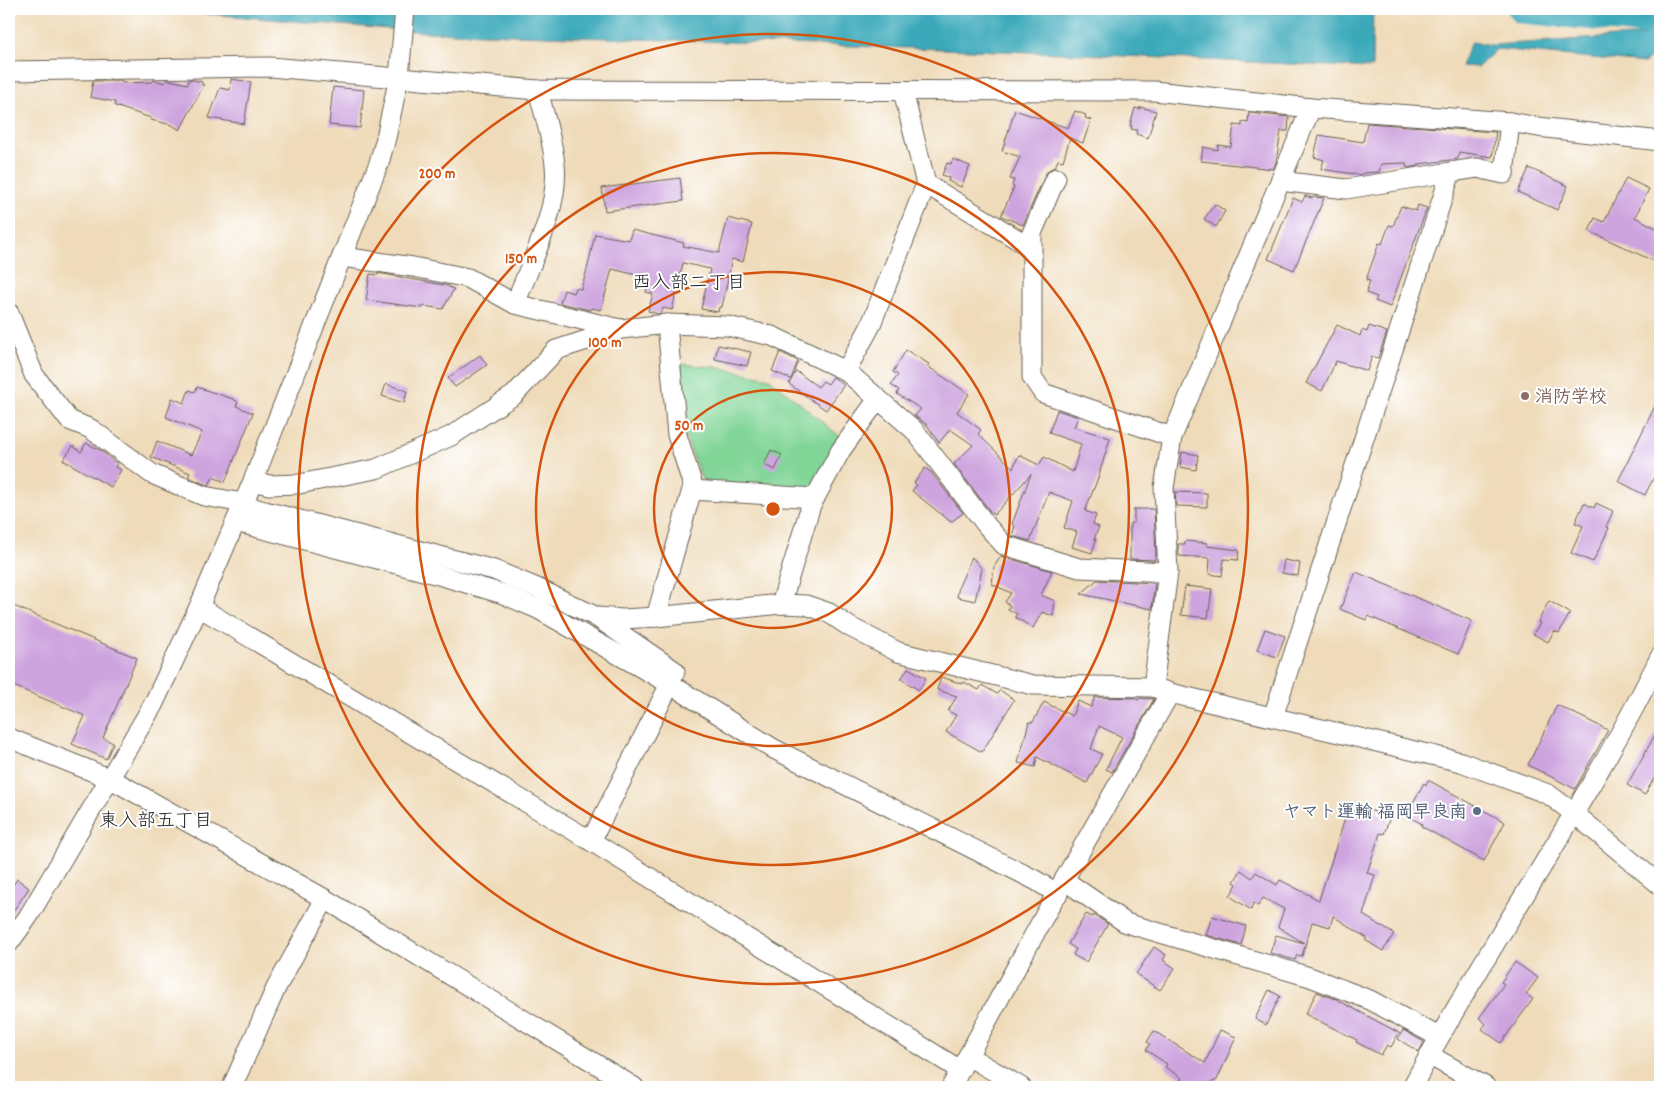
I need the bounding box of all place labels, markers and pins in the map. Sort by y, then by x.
place label: 消防学校 [1535,386,1607,411]
marker: 消防学校 [1519,390,1531,402]
centre of rings [764,500,782,518]
place label: ヤマト運輸 福岡早良南 [1283,801,1467,826]
marker: ヤマト運輸 福岡早良南 [1471,805,1483,817]

